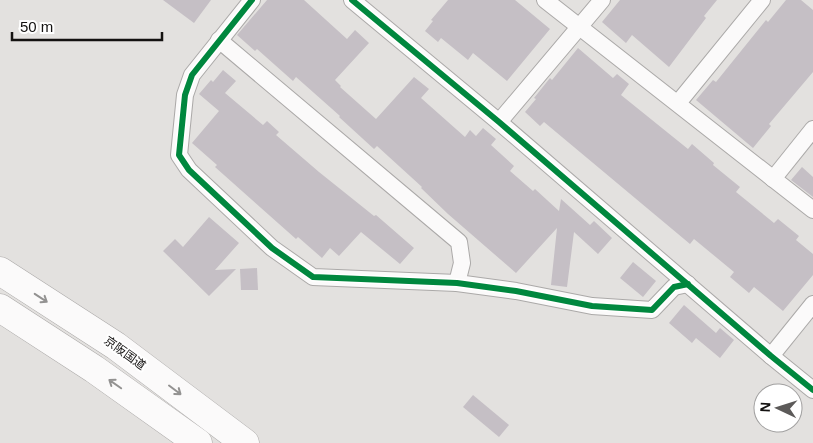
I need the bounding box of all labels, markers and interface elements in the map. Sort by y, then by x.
scale bar [12,10,162,42]
text: 50 m [20,18,53,35]
one-way arrow [34,292,48,303]
street label: 京阪国道 [101,333,149,373]
one-way arrow [108,379,122,389]
north arrow [753,383,803,433]
one-way arrow [168,385,182,395]
text: N [757,401,773,413]

